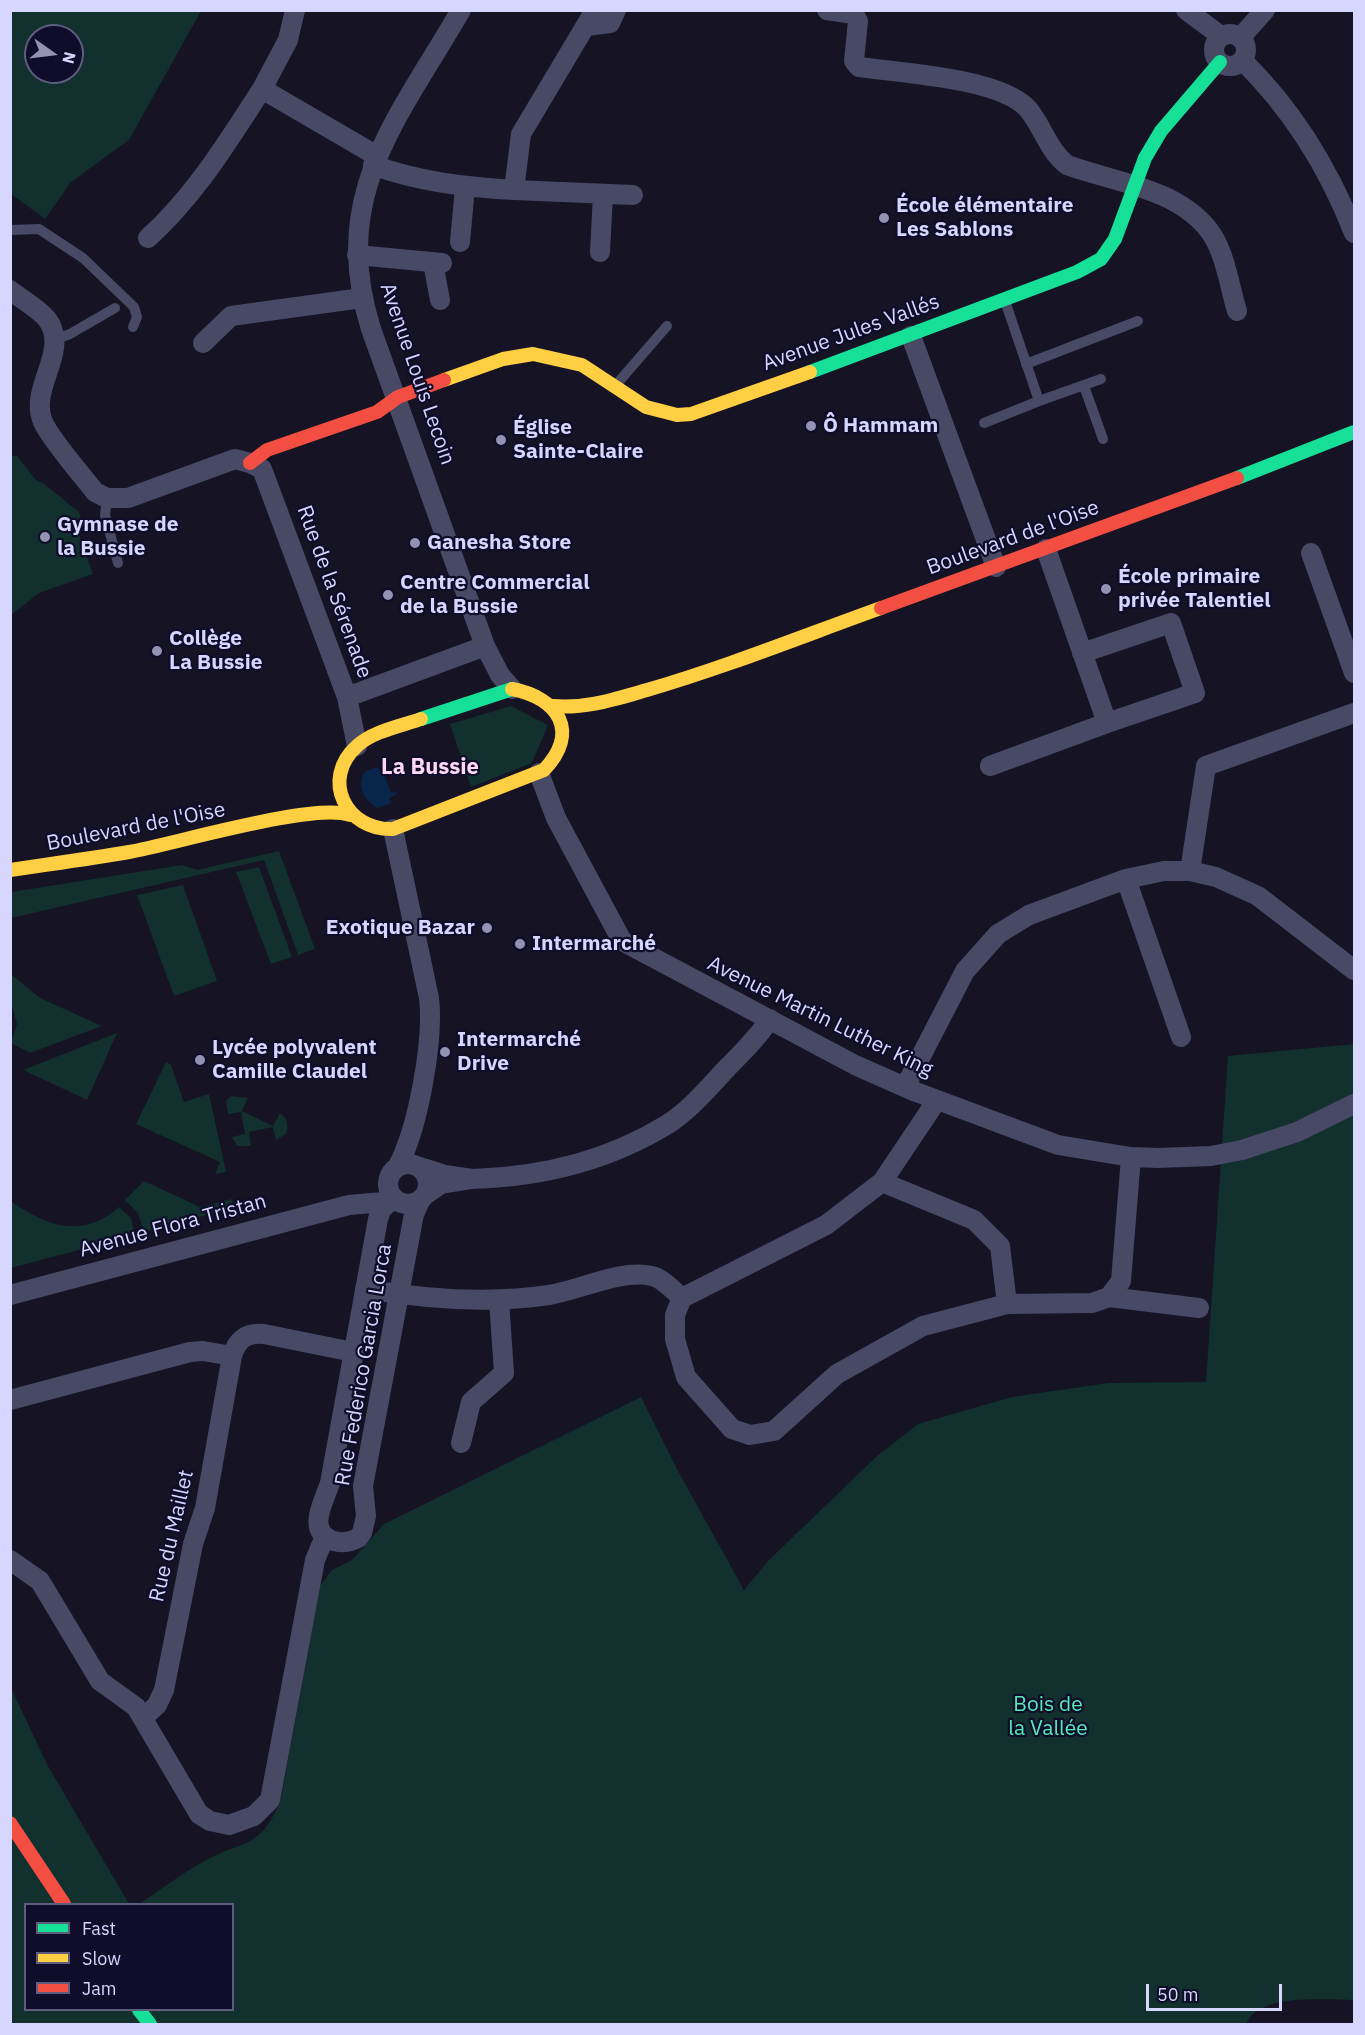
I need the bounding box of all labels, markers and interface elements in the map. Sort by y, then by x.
north arrow [24,24,84,84]
text: N [58,50,81,66]
place label: École élémentaire Les Sablons [896,193,1073,243]
marker: École élémentaire Les Sablons [877,211,891,225]
street label: Avenue Louis Lecoin [374,280,460,468]
street label: Avenue Jules Vallés [759,289,943,377]
place label: Ô Hammam [823,413,938,439]
place label: Église Sainte-Claire [513,415,643,465]
marker: Ô Hammam [804,419,818,433]
marker: Église Sainte-Claire [494,433,508,447]
street label: Boulevard de l'Oise [923,495,1103,581]
street label: Rue de la Sérenade [291,502,377,682]
place label: Gymnase de la Bussie [57,512,178,562]
marker: Gymnase de la Bussie [38,530,52,544]
place label: Ganesha Store [427,530,571,556]
marker: Ganesha Store [408,536,422,550]
place label: École primaire privée Talentiel [1118,564,1271,614]
place label: Centre Commercial de la Bussie [400,570,590,620]
marker: École primaire privée Talentiel [1099,582,1113,596]
marker: Centre Commercial de la Bussie [381,588,395,602]
place label: Collège La Bussie [169,626,262,676]
marker: Collège La Bussie [150,644,164,658]
district label: La Bussie [381,755,479,781]
street label: Boulevard de l'Oise [44,797,228,857]
place label: Exotique Bazar [326,915,475,941]
marker: Exotique Bazar [480,921,494,935]
place label: Intermarché [532,931,656,957]
marker: Intermarché [513,937,527,951]
street label: Avenue Martin Luther King [703,951,937,1083]
place label: Intermarché Drive [457,1027,581,1077]
place label: Lycée polyvalent Camille Claudel [212,1035,377,1085]
marker: Intermarché Drive [438,1045,452,1059]
marker: Lycée polyvalent Camille Claudel [193,1053,207,1067]
street label: Avenue Flora Tristan [77,1189,269,1263]
street label: Rue Federico Garcia Lorca [330,1242,398,1488]
street label: Rue du Maillet [145,1468,199,1604]
park label: Bois de la Vallée [1008,1692,1088,1742]
legend [24,1903,234,2011]
text: Fast [82,1917,116,1940]
text: Slow [82,1947,121,1970]
scale bar [1149,1972,1286,2010]
text: Jam [82,1977,117,2000]
text: 50 m [1157,1983,1199,2006]

